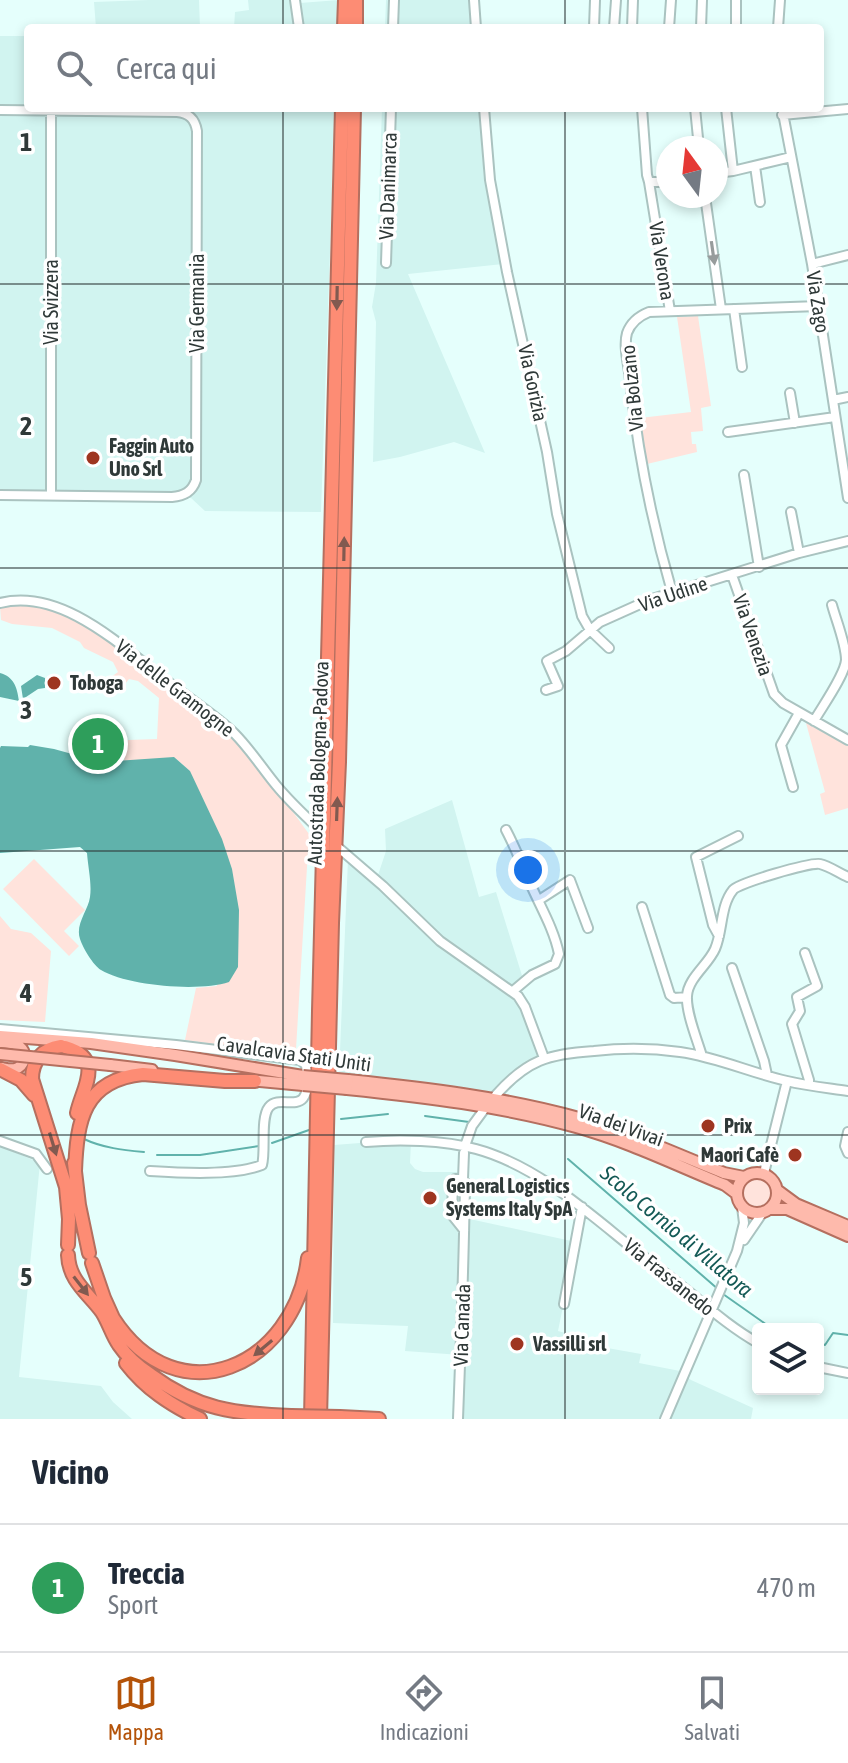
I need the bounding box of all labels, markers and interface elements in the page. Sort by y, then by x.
search box [24,24,824,112]
icon: search [52,46,96,90]
text: Cerca qui [116,51,217,85]
text: 1 [20,127,32,157]
street label: Via Danimarca [374,132,401,240]
north arrow [656,136,728,208]
street label: Via Verona [645,220,680,302]
one-way arrow [707,240,720,265]
street label: Via Germania [185,253,208,353]
street label: Via Svizzera [39,259,62,345]
street label: Via Zago [802,269,835,335]
one-way arrow [331,286,344,311]
street label: Via Gorizia [514,342,553,423]
street label: Via Bolzano [616,344,647,432]
text: 2 [20,411,32,441]
place label: Faggin Auto Uno Srl [109,434,194,480]
marker: Faggin Auto Uno Srl [84,449,102,467]
one-way arrow [337,536,350,561]
street label: Via Udine [635,571,710,616]
street label: Via Venezia [729,591,778,679]
street label: Via delle Gramogne [112,634,239,741]
street label: Autostrada Bologna-Padova [302,661,333,865]
place label: Toboga [70,671,123,694]
marker: Toboga [45,674,63,692]
text: 3 [20,695,32,725]
pin: 1 [72,714,124,774]
one-way arrow [331,796,344,821]
your location [508,850,548,890]
text: 4 [19,978,32,1008]
street label: Cavalcavia Stati Uniti [216,1031,373,1076]
street label: Via dei Vivai [576,1099,667,1151]
place label: Prix [724,1114,752,1137]
marker: Prix [699,1117,717,1135]
one-way arrow [47,1132,60,1156]
place label: Maori Cafè [701,1143,779,1166]
marker: Maori Cafè [786,1146,804,1164]
water label: Scolo Cornio di Villatora [595,1159,758,1302]
place label: General Logistics Systems Italy SpA [446,1174,572,1220]
marker: General Logistics Systems Italy SpA [421,1189,439,1207]
street label: Via Frassanedo [619,1233,719,1320]
text: 5 [20,1262,32,1292]
one-way arrow [72,1276,88,1296]
street label: Via Canada [449,1283,474,1367]
map controls [752,1323,824,1395]
button: layers [752,1323,824,1395]
place label: Vassilli srl [532,1332,607,1355]
marker: Vassilli srl [508,1335,526,1353]
one-way arrow [253,1339,273,1356]
text: Vicino [32,1452,109,1491]
text: Treccia [108,1556,185,1590]
text: 1 [52,1573,64,1603]
text: 470 m [757,1573,816,1603]
text: Sport [108,1590,158,1620]
tab: Mappa [108,1671,164,1745]
tab: Indicazioni [380,1671,469,1745]
tab: Salvati [685,1671,740,1745]

